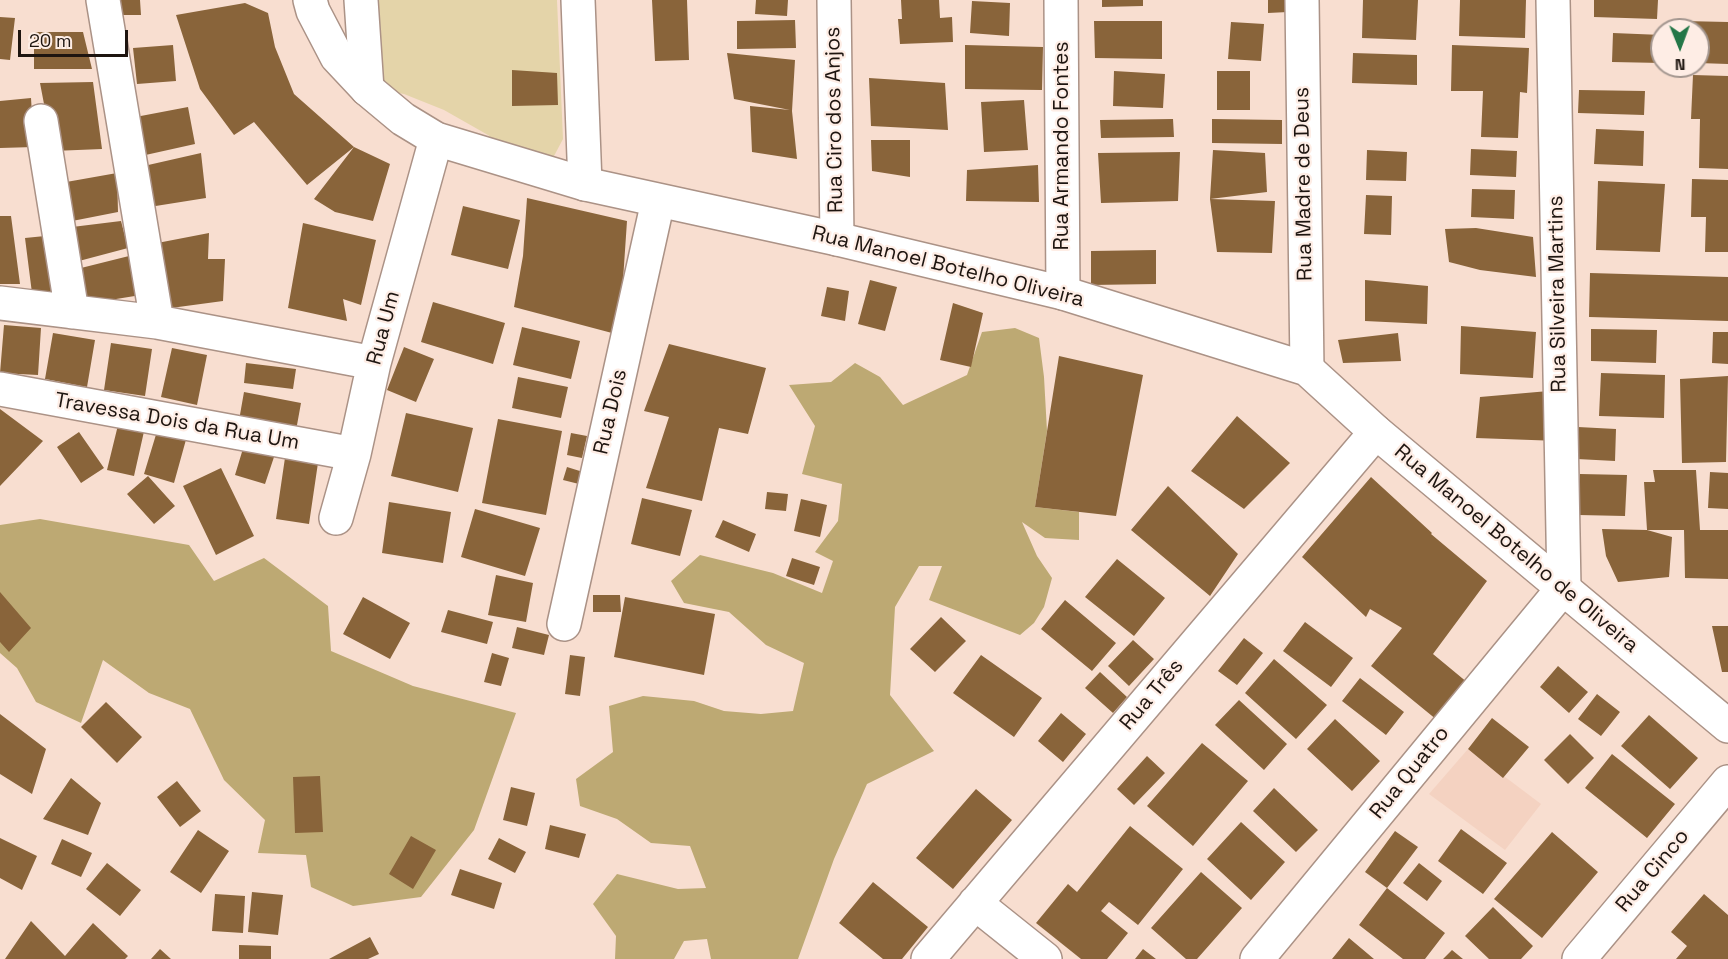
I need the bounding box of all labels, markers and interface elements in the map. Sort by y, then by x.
scale bar [21,18,130,56]
north arrow [1650,18,1710,78]
street label: Rua Ciro dos Anjos [821,27,849,213]
text: 20 m [29,29,72,52]
street label: Rua Armando Fontes [1049,41,1075,251]
text: N [1675,54,1686,75]
street label: Rua Madre de Deus [1290,87,1318,281]
street label: Rua Silveira Martins [1544,195,1572,393]
street label: Rua Manoel Botelho Oliveira [809,221,1087,313]
street label: Rua Um [362,288,406,368]
street label: Rua Dois [589,367,633,457]
street label: Travessa Dois da Rua Um [53,388,301,456]
street label: Rua Manoel Botelho de Oliveira [1389,439,1643,659]
street label: Rua Três [1115,654,1189,736]
street label: Rua Quatro [1365,722,1455,824]
street label: Rua Cinco [1611,824,1695,918]

